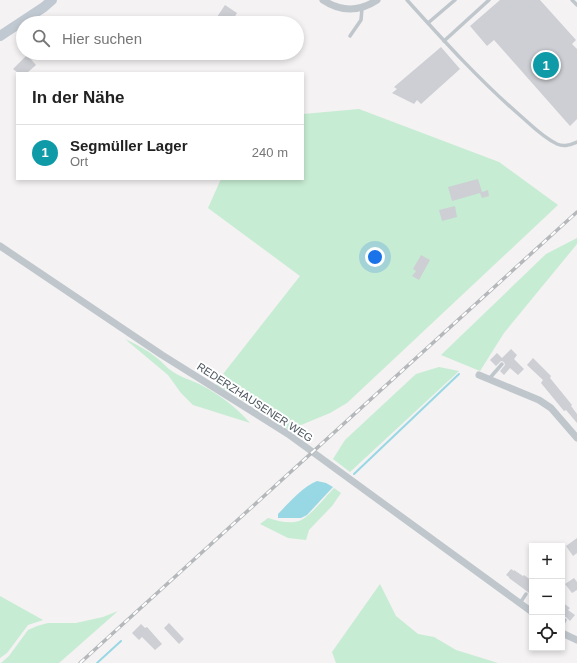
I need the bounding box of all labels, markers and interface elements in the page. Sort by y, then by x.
search box [16,16,304,60]
icon: search [30,27,52,49]
text: Hier suchen [62,30,142,47]
pin: 1 [533,50,559,80]
text: In der Nähe [32,88,125,107]
text: Segmüller Lager [70,137,188,154]
text: 1 [41,145,49,160]
text: 240 m [252,145,288,160]
text: Ort [70,154,88,169]
your location [365,247,385,267]
street label: REDERZHAUSENER WEG [195,360,315,444]
map controls [529,543,565,651]
button: + [529,543,565,579]
button: − [529,579,565,615]
button: locate [529,615,565,651]

